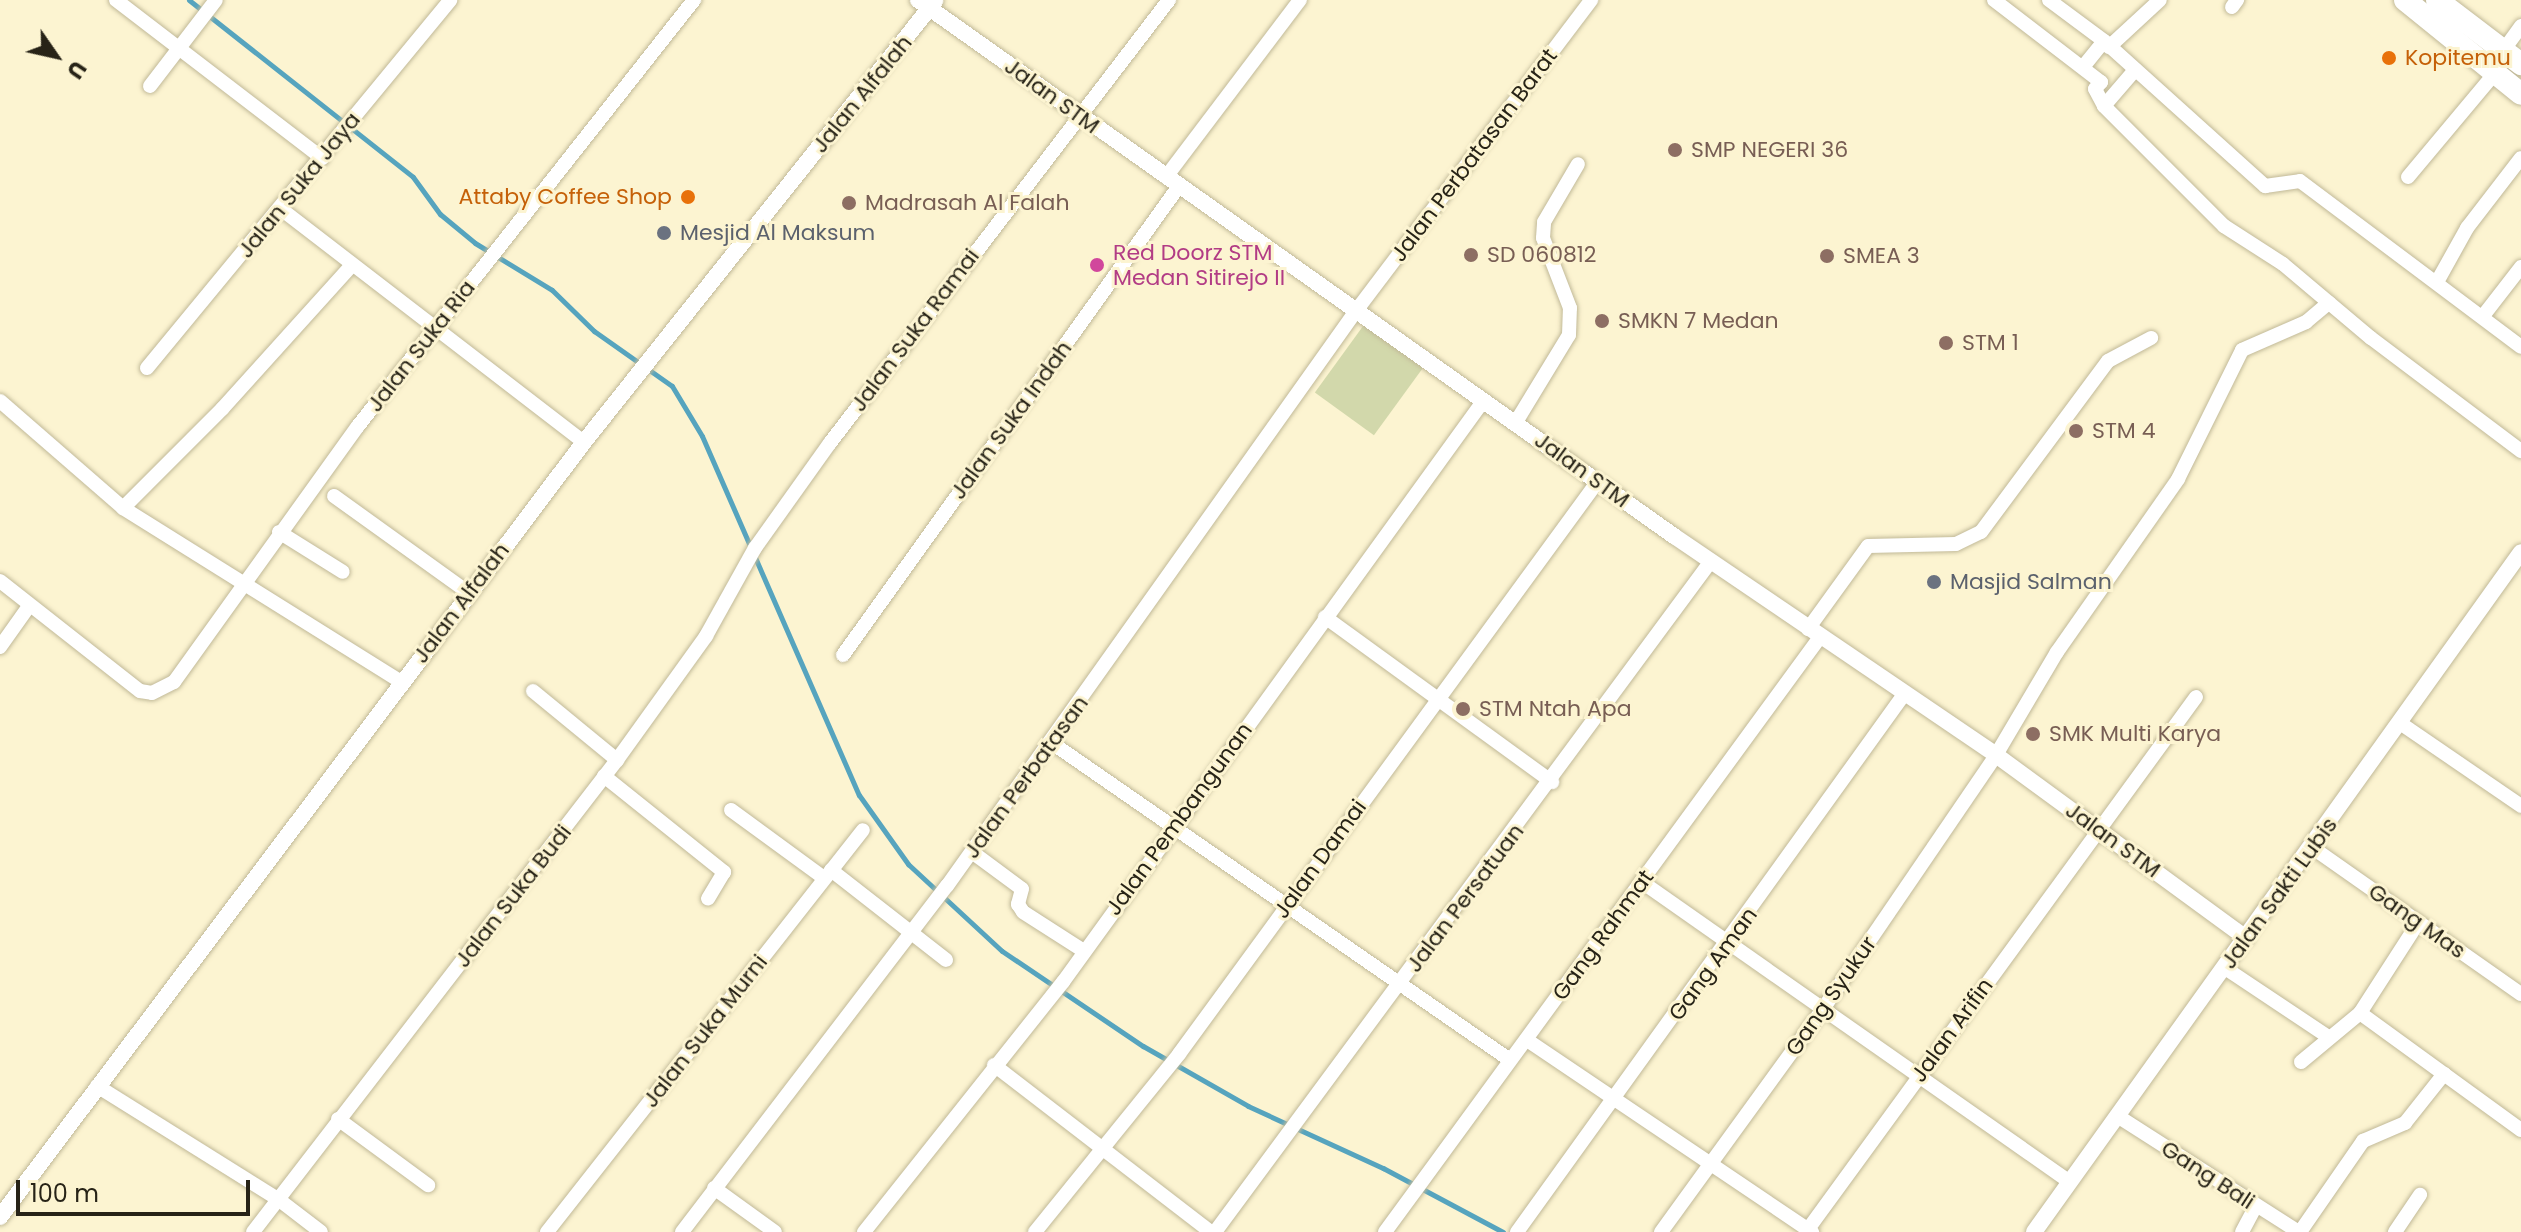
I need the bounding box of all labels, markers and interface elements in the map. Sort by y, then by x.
north arrow [16,16,96,96]
street label: Jalan Alfalah [807,30,917,158]
street label: Jalan Perbatasan Barat [1385,43,1563,267]
place label: Kopitemu [2405,45,2511,71]
marker: Kopitemu [2380,49,2398,67]
street label: Jalan STM [1000,53,1104,139]
text: U [59,55,94,85]
street label: Jalan Suka Jaya [232,107,366,263]
place label: SMP NEGERI 36 [1691,137,1848,163]
marker: SMP NEGERI 36 [1666,141,1684,159]
place label: Attaby Coffee Shop [459,184,672,210]
marker: Attaby Coffee Shop [679,188,697,206]
place label: Madrasah Al Falah [865,190,1070,216]
marker: Madrasah Al Falah [840,194,858,212]
place label: Mesjid Al Maksum [680,220,875,246]
marker: Mesjid Al Maksum [655,224,673,242]
place label: Red Doorz STM Medan Sitirejo II [1113,239,1285,290]
place label: SD 060812 [1487,242,1597,268]
street label: Jalan Suka Ramai [845,243,985,417]
place label: SMEA 3 [1843,243,1920,269]
marker: SD 060812 [1462,246,1480,264]
marker: SMEA 3 [1818,247,1836,265]
marker: Red Doorz STM Medan Sitirejo II [1088,256,1106,274]
street label: Jalan Suka Ria [361,275,481,417]
place label: SMKN 7 Medan [1618,308,1779,334]
marker: SMKN 7 Medan [1593,312,1611,330]
place label: STM 1 [1962,330,2019,356]
marker: STM 1 [1937,334,1955,352]
street label: Jalan Suka Indah [945,336,1077,504]
place label: STM 4 [2092,418,2155,444]
marker: STM 4 [2067,422,2085,440]
street label: Jalan STM [1530,427,1634,513]
street label: Jalan Alfalah [407,538,515,668]
place label: Masjid Salman [1950,569,2112,595]
marker: Masjid Salman [1925,573,1943,591]
street label: Jalan Perbatasan [958,691,1094,863]
place label: STM Ntah Apa [1479,696,1632,722]
marker: STM Ntah Apa [1454,700,1472,718]
street label: Jalan Pembangunan [1100,718,1258,920]
place label: SMK Multi Karya [2049,721,2221,747]
marker: SMK Multi Karya [2024,725,2042,743]
street label: Jalan Damai [1268,795,1372,923]
street label: Jalan STM [2061,797,2165,883]
street label: Jalan Sakti Lubis [2215,812,2343,974]
street label: Jalan Suka Budi [449,819,577,973]
street label: Jalan Persatuan [1401,819,1529,977]
street label: Gang Rahmat [1547,865,1659,1005]
street label: Gang Mas [2364,878,2470,964]
street label: Gang Aman [1663,902,1763,1026]
street label: Gang Syukur [1780,931,1882,1061]
street label: Jalan Suka Murni [637,949,773,1113]
street label: Jalan Arifin [1905,973,1999,1087]
street label: Gang Bali [2156,1135,2260,1215]
scale bar [20,1164,254,1214]
text: 100 m [30,1177,99,1210]

